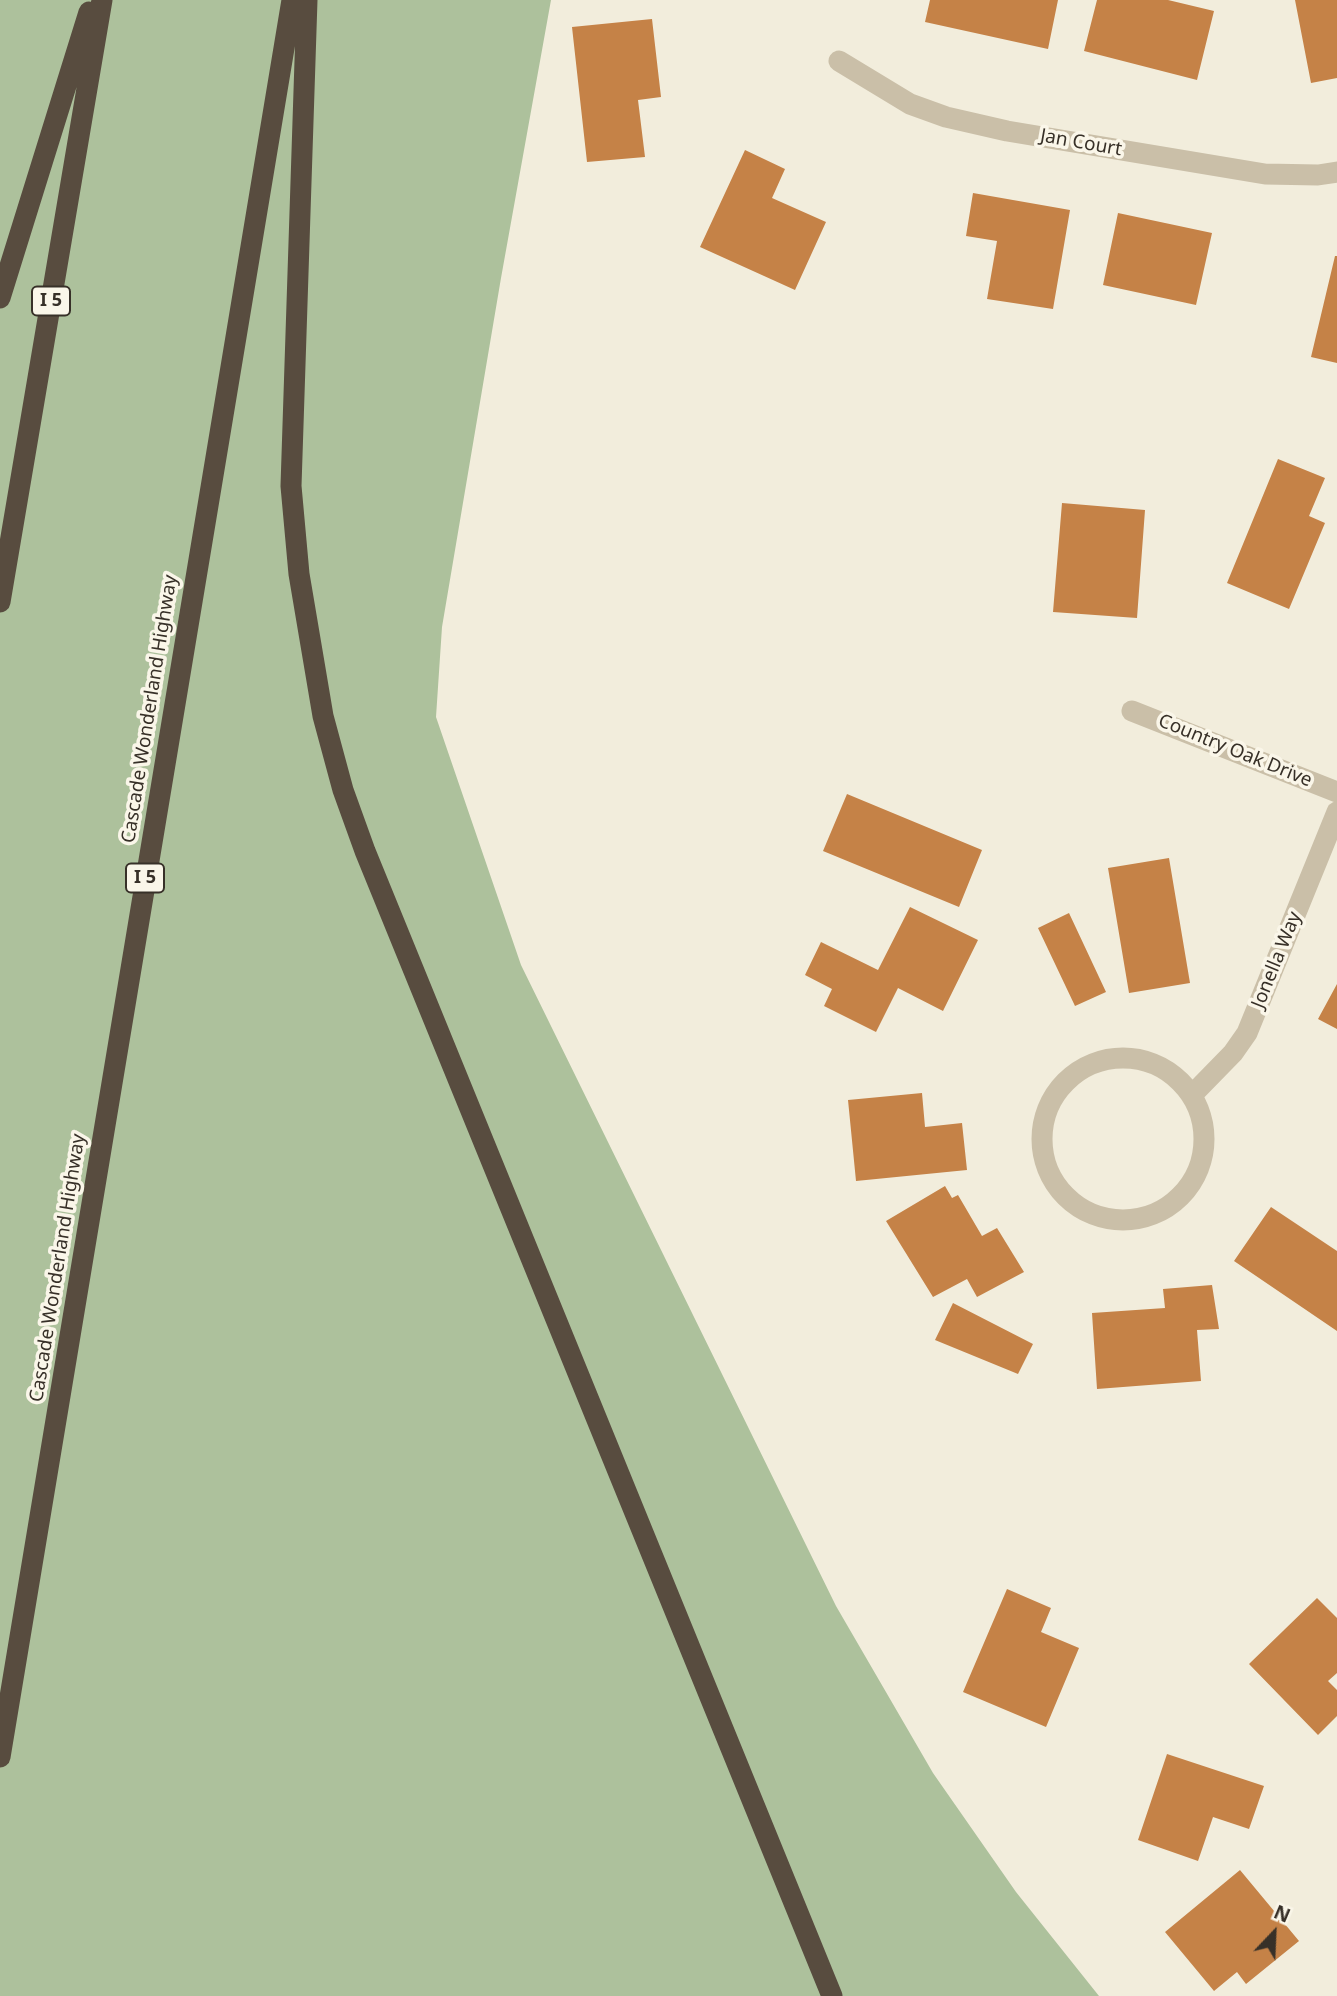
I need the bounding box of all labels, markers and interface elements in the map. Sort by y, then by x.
street label: Jan Court [1038,125,1124,161]
road number: I 5 [32,286,70,316]
street label: Cascade Wonderland Highway [118,573,182,845]
street label: Country Oak Drive [1155,710,1315,792]
road number: I 5 [126,864,164,892]
street label: Jonella Way [1247,908,1307,1012]
street label: Cascade Wonderland Highway [26,1132,90,1404]
north arrow [1239,1898,1309,1968]
text: N [1270,1899,1294,1929]

